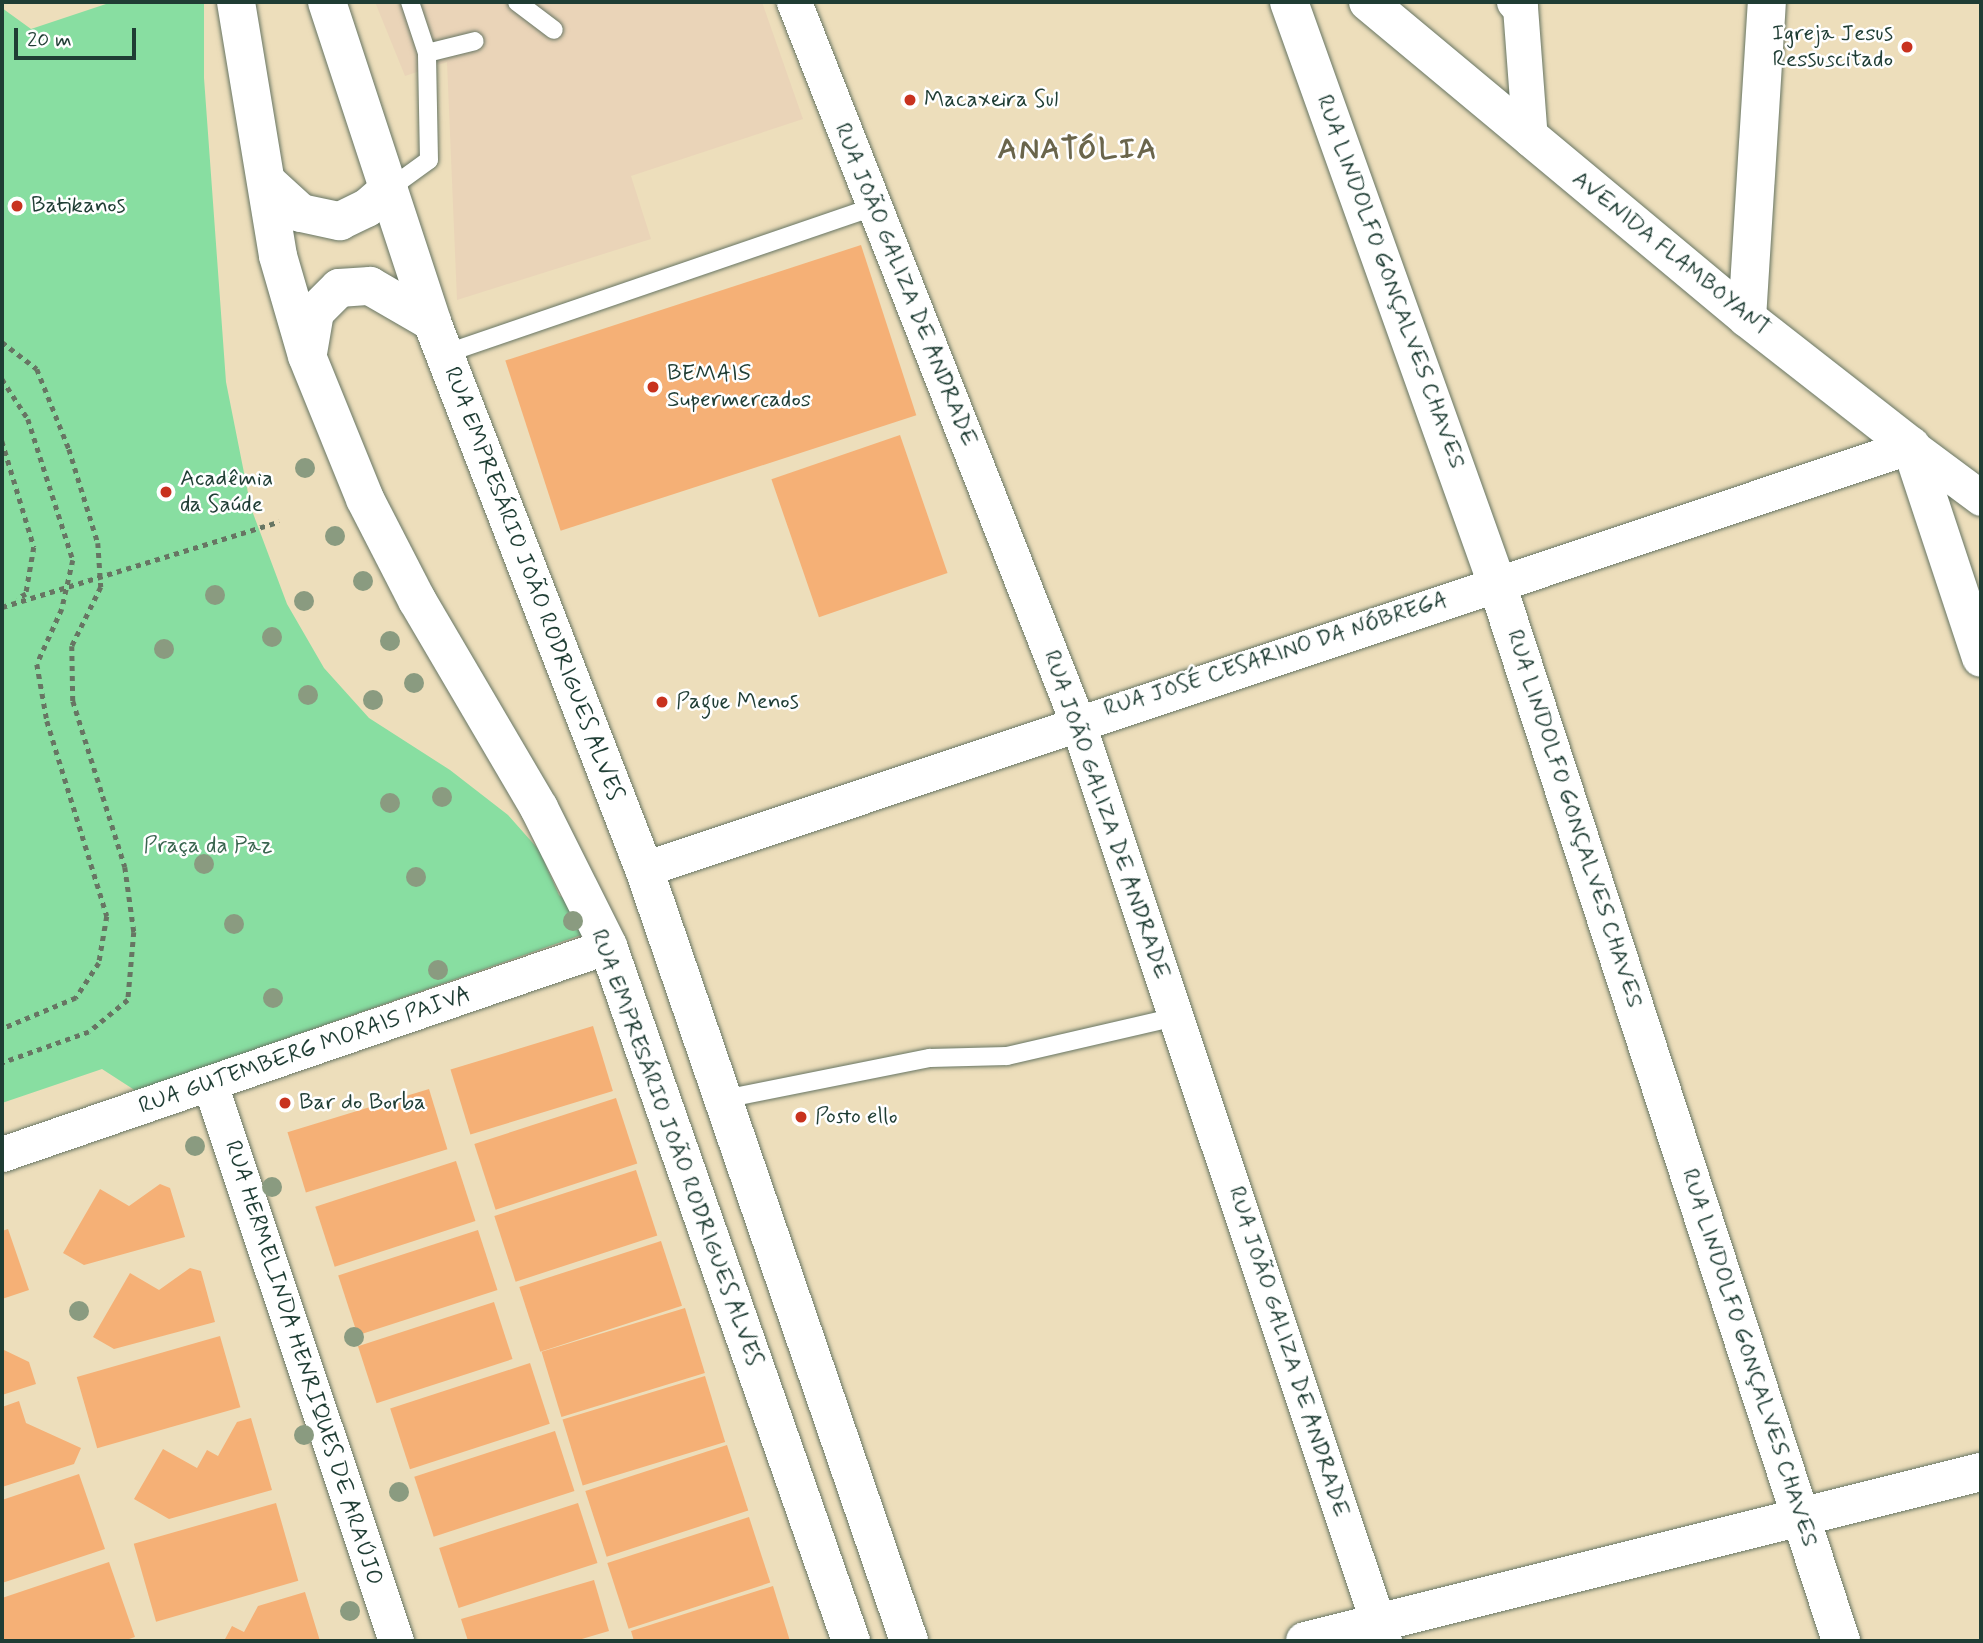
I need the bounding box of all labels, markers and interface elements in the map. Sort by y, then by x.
scale bar [18,14,140,58]
place label: Igreja Jesus Ressuscitado [1772,20,1893,74]
text: 20 m [27,26,72,54]
marker: Igreja Jesus Ressuscitado [1899,39,1915,55]
place label: Macaxeira Sul [924,86,1063,114]
street label: RUA LINDOLFO GONÇALVES CHAVES [1308,89,1472,475]
marker: Macaxeira Sul [902,92,918,108]
street label: RUA JOÃO GALIZA DE ANDRADE [827,119,983,451]
district label: ANATÓLIA [998,132,1158,168]
street label: AVENIDA FLAMBOYANT [1566,165,1776,343]
place label: Batikanos [31,192,126,220]
marker: Batikanos [9,198,25,214]
street label: RUA EMPRESÁRIO JOÃO RODRIGUES ALVES [435,357,631,811]
place label: BEMAIS Supermercados [667,360,811,414]
marker: BEMAIS Supermercados [645,379,661,395]
place label: Acadêmia da Saúde [180,465,273,519]
marker: Acadêmia da Saúde [158,484,174,500]
street label: RUA JOSÉ CESARINO DA NÓBREGA [1099,586,1453,724]
street label: RUA LINDOLFO GONÇALVES CHAVES [1499,624,1649,1014]
street label: RUA JOÃO GALIZA DE ANDRADE [1036,646,1176,984]
place label: Pague Menos [676,688,799,716]
marker: Pague Menos [654,694,670,710]
park label: Praça da Paz [144,832,272,860]
street label: RUA EMPRESÁRIO JOÃO RODRIGUES ALVES [582,920,770,1376]
street label: RUA GUTEMBERG MORAIS PAIVA [135,981,475,1121]
place label: Bar do Borba [299,1089,425,1117]
marker: Bar do Borba [277,1095,293,1111]
place label: Posto ello [815,1103,899,1131]
marker: Posto ello [793,1109,809,1125]
street label: RUA HERMELINDA HENRIQUES DE ARAÚJO [219,1141,387,1585]
street label: RUA LINDOLFO GONÇALVES CHAVES [1674,1163,1824,1553]
street label: RUA JOÃO GALIZA DE ANDRADE [1221,1182,1355,1522]

